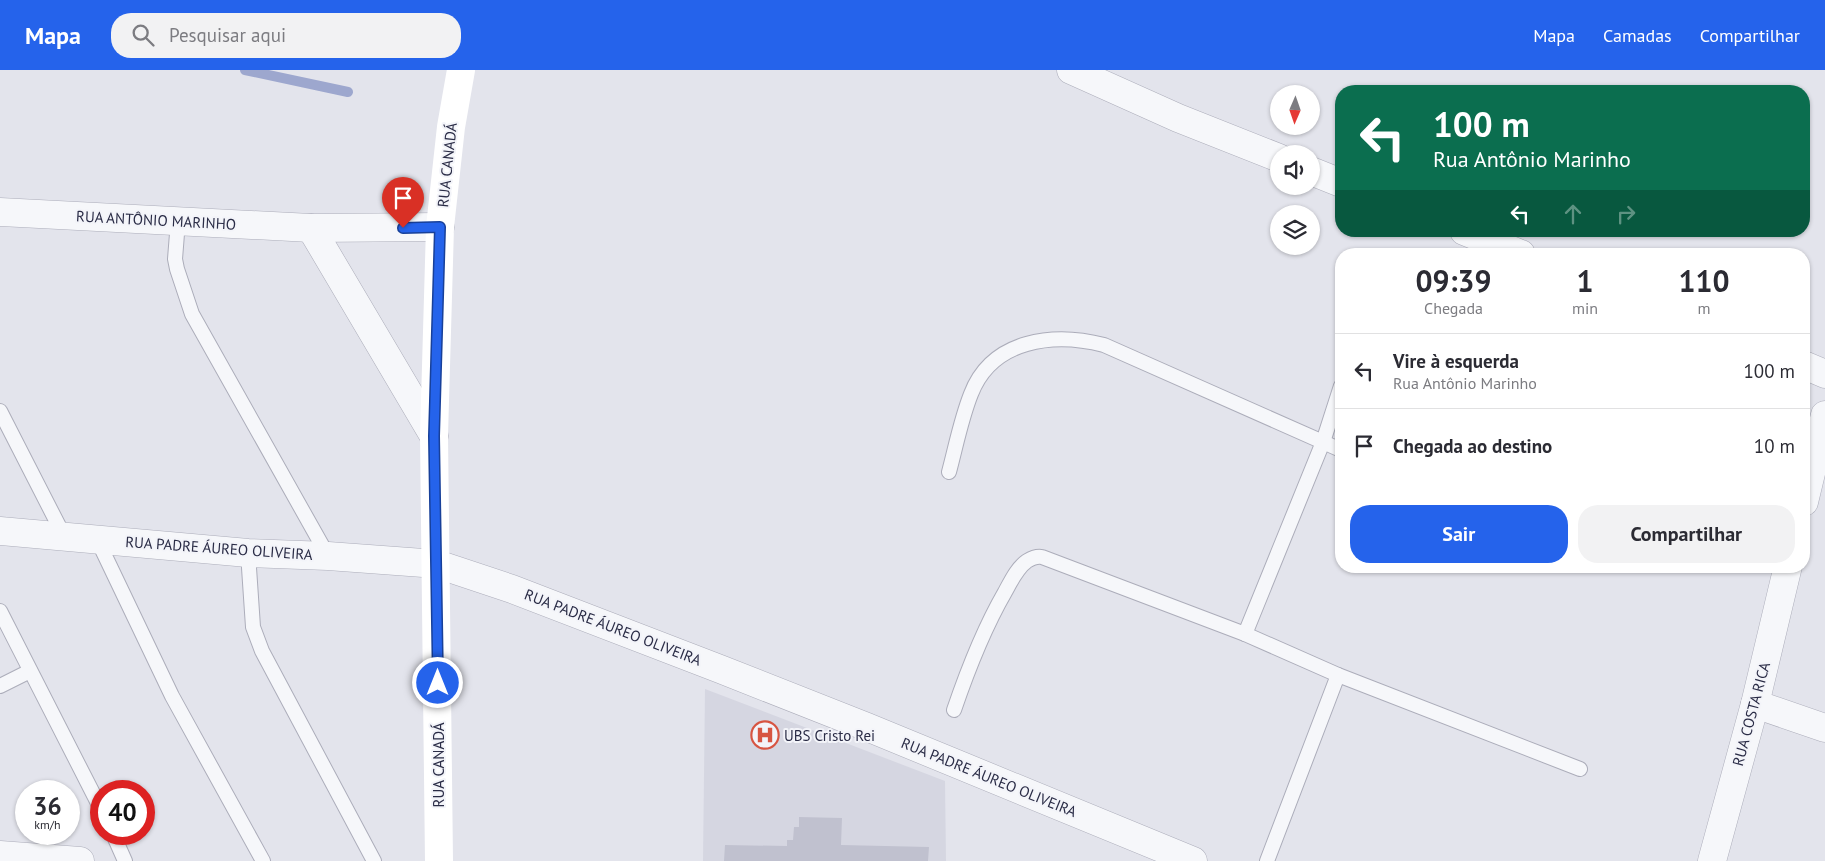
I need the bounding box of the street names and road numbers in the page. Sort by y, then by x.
street label: RUA CANADÁ [433,122,461,208]
street label: RUA ANTÔNIO MARINHO [76,206,236,234]
street label: RUA PADRE ÁUREO OLIVEIRA [125,532,314,564]
street label: RUA PADRE ÁUREO OLIVEIRA [522,584,704,670]
street label: RUA COSTA RICA [1728,660,1774,768]
street label: RUA CANADÁ [429,722,448,807]
street label: RUA PADRE ÁUREO OLIVEIRA [898,733,1080,821]

